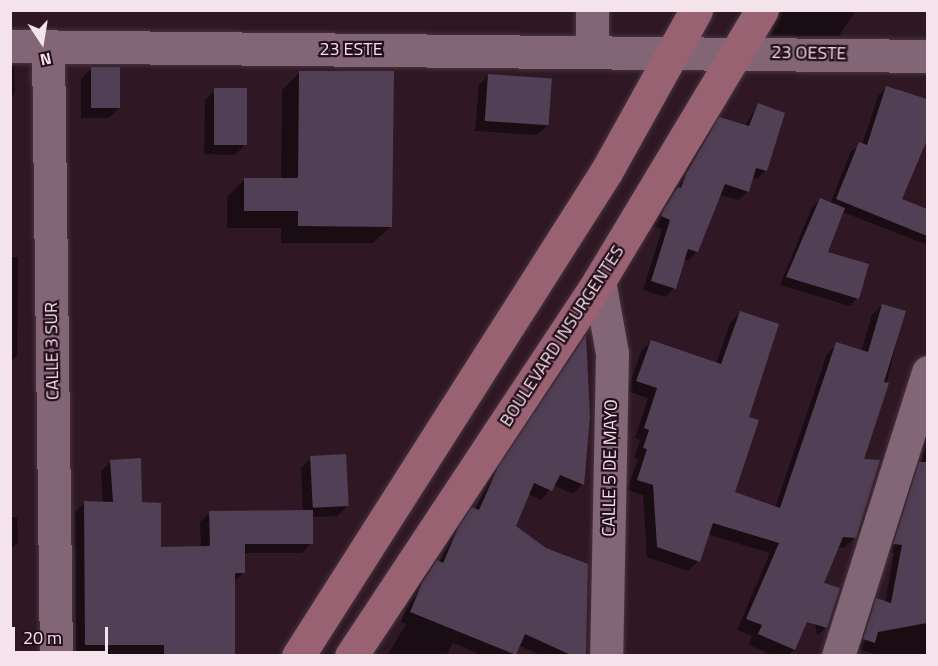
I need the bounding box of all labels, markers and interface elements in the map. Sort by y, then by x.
north arrow [12,12,72,72]
street label: 23 ESTE [319,38,383,60]
street label: 23 OESTE [771,42,847,64]
text: N [38,47,54,72]
street label: BOULEVARD INSURGENTES [495,241,629,431]
street label: CALLE 3 SUR [40,302,64,400]
street label: CALLE 5 DE MAYO [598,399,622,537]
scale bar [15,615,111,653]
text: 20 m [23,624,62,651]

